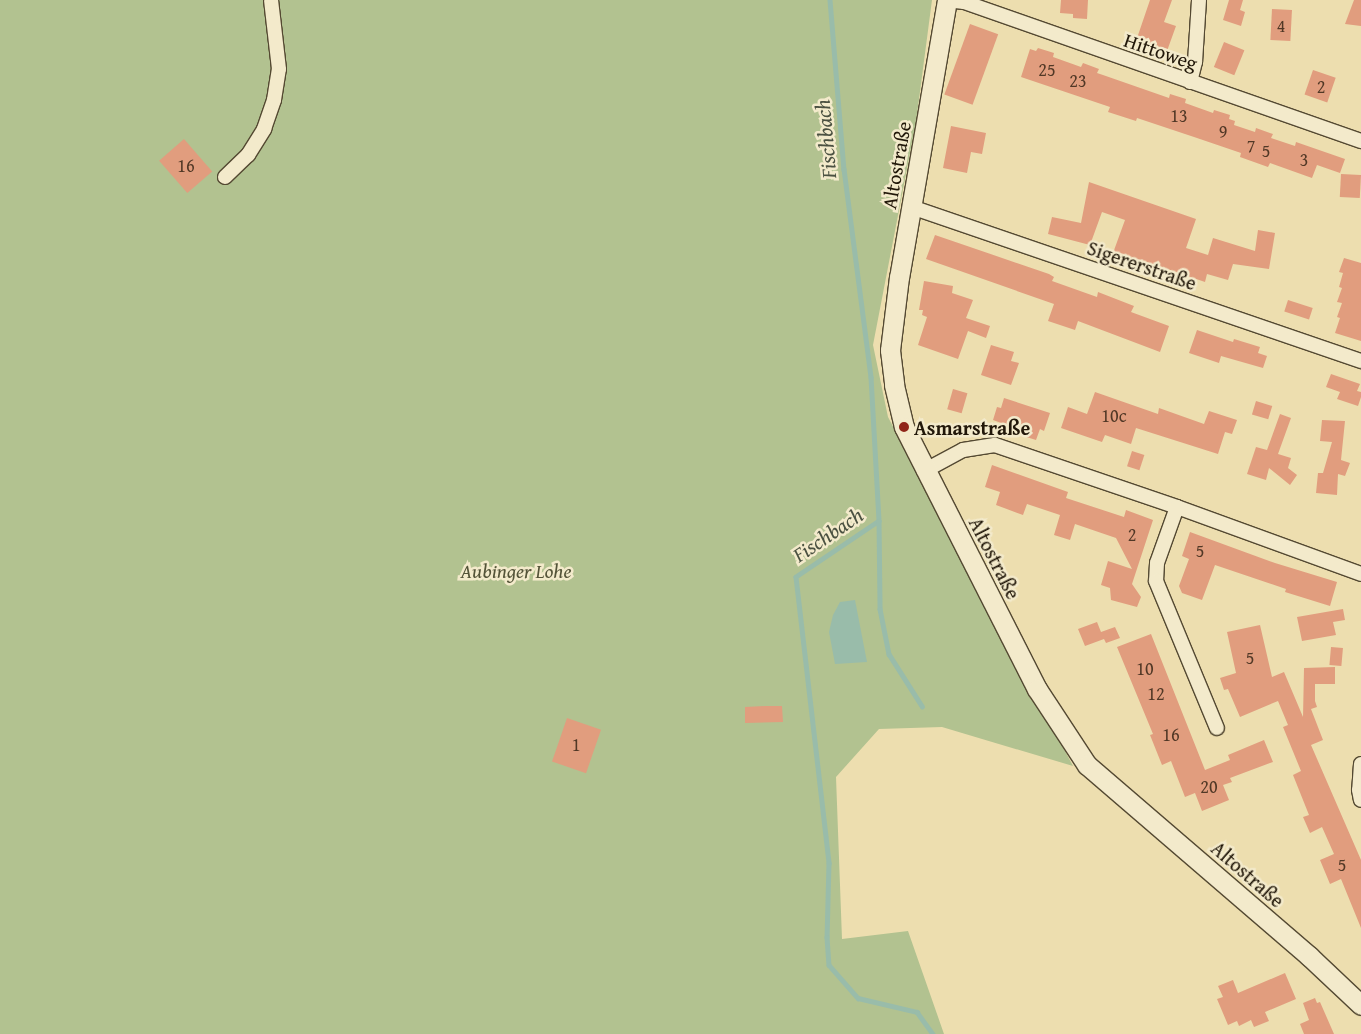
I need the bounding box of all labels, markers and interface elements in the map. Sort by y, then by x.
house number: 4 [1277,15,1285,37]
street label: Hittoweg [1121,27,1201,75]
house number: 25 [1038,59,1056,81]
house number: 23 [1069,70,1087,92]
house number: 2 [1317,76,1325,98]
water label: Fischbach [810,98,842,180]
house number: 13 [1170,105,1188,127]
street label: Altostraße [876,119,916,211]
house number: 9 [1219,121,1227,143]
house number: 7 [1247,135,1255,157]
house number: 5 [1262,140,1270,162]
house number: 3 [1300,149,1308,171]
house number: 16 [177,155,195,177]
street label: Sigererstraße [1084,235,1200,295]
house number: 10c [1101,405,1127,427]
place label: Asmarstraße [914,415,1030,439]
marker: Asmarstraße [898,421,910,433]
water label: Fischbach [788,502,868,568]
street label: Altostraße [964,513,1026,603]
house number: 2 [1128,524,1136,546]
house number: 5 [1196,540,1204,562]
park label: Aubinger Lohe [461,558,571,582]
house number: 5 [1246,647,1254,669]
house number: 10 [1136,658,1154,680]
house number: 12 [1147,683,1165,705]
house number: 16 [1162,724,1180,746]
house number: 1 [572,734,580,756]
house number: 20 [1200,776,1218,798]
street label: Altostraße [1207,836,1289,912]
house number: 5 [1338,854,1346,876]

